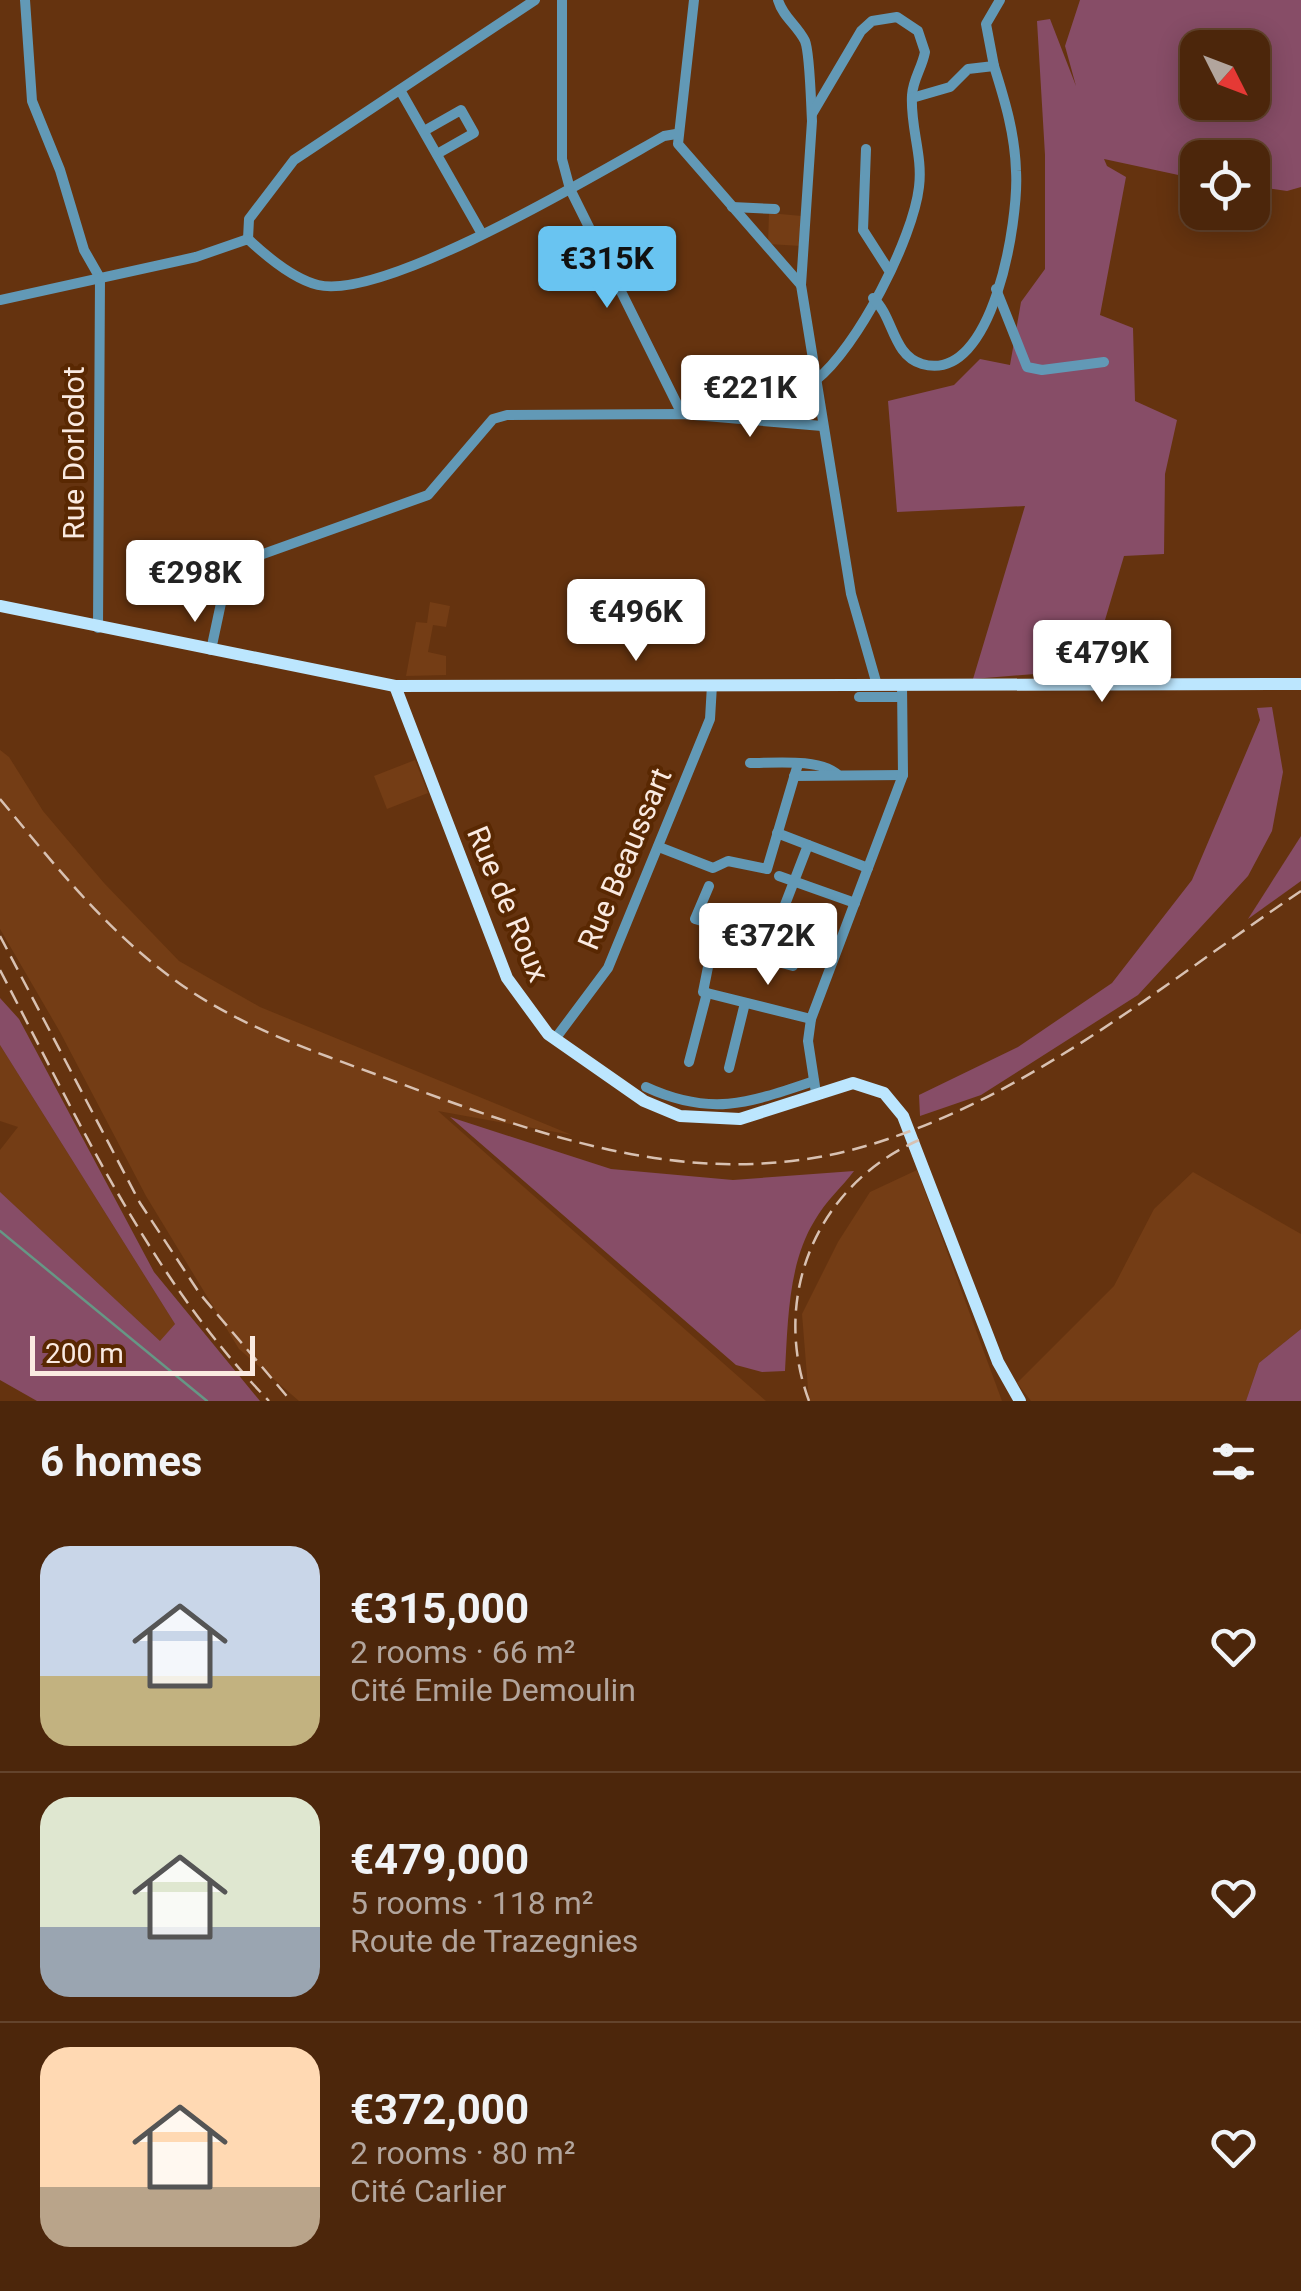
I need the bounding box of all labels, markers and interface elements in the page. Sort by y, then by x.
north arrow [1180,30,1270,120]
map controls [1180,30,1270,230]
button: locate [1180,140,1270,230]
pin: €315K [537,226,677,311]
text: €315K [560,239,654,277]
pin: €221K [680,355,820,440]
street label: Rue Dorlodot [56,366,91,540]
text: €221K [703,368,797,406]
pin: €298K [125,540,265,625]
text: €298K [148,553,242,591]
pin: €496K [566,579,706,664]
text: €496K [589,592,683,630]
pin: €479K [1032,620,1172,705]
text: €479K [1055,633,1149,671]
street label: Rue Beaussart [571,763,679,955]
street label: Rue de Roux [460,821,557,987]
pin: €372K [698,903,838,988]
text: €372K [721,916,815,954]
scale bar [30,1331,255,1376]
text: 200 m [45,1337,124,1370]
icon: filters [1206,1434,1261,1489]
text: 6 homes [40,1437,202,1486]
text: €315,000 [350,1584,529,1633]
icon: home [120,1586,240,1706]
icon: heart [1206,1619,1261,1674]
text: 2 rooms · 66 m² [350,1633,575,1671]
text: Cité Emile Demoulin [350,1671,636,1709]
text: €479,000 [350,1835,529,1884]
icon: home [120,1837,240,1957]
icon: heart [1206,1870,1261,1925]
text: 5 rooms · 118 m² [350,1884,593,1922]
text: Route de Trazegnies [350,1922,638,1960]
text: €372,000 [350,2085,529,2134]
icon: home [120,2087,240,2207]
icon: heart [1206,2120,1261,2175]
text: 2 rooms · 80 m² [350,2134,575,2172]
text: Cité Carlier [350,2172,506,2210]

